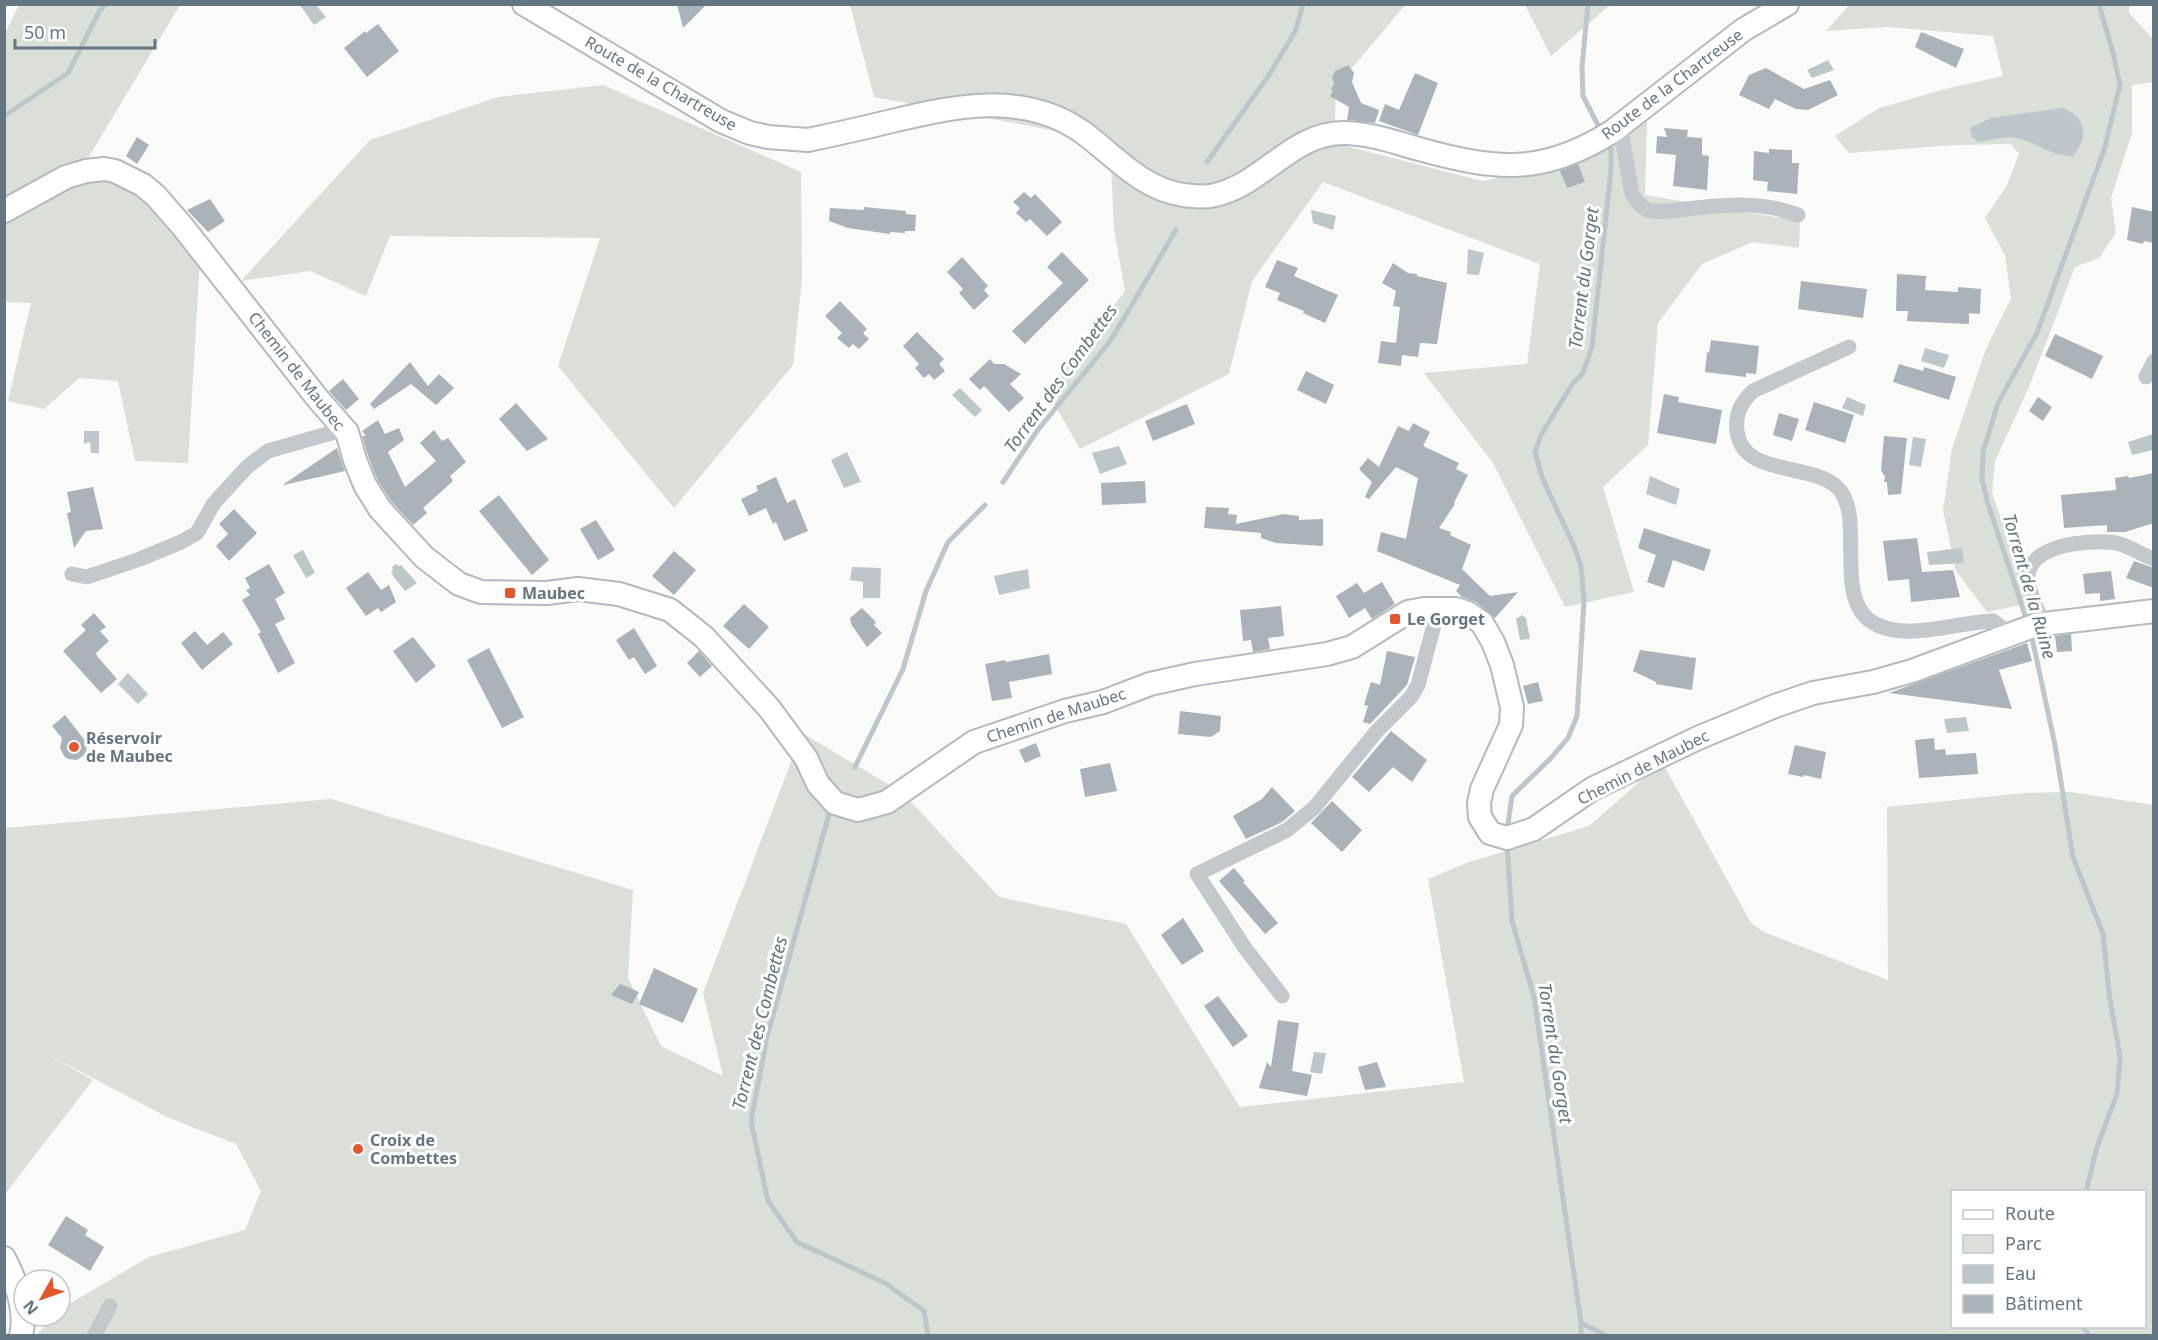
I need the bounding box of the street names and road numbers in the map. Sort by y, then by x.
street label: Route de la Chartreuse [1597,23,1747,145]
street label: Route de la Chartreuse [581,30,741,136]
street label: Chemin de Maubec [244,307,351,435]
street label: Chemin de Maubec [984,682,1129,748]
street label: Chemin de Maubec [1573,724,1713,810]

